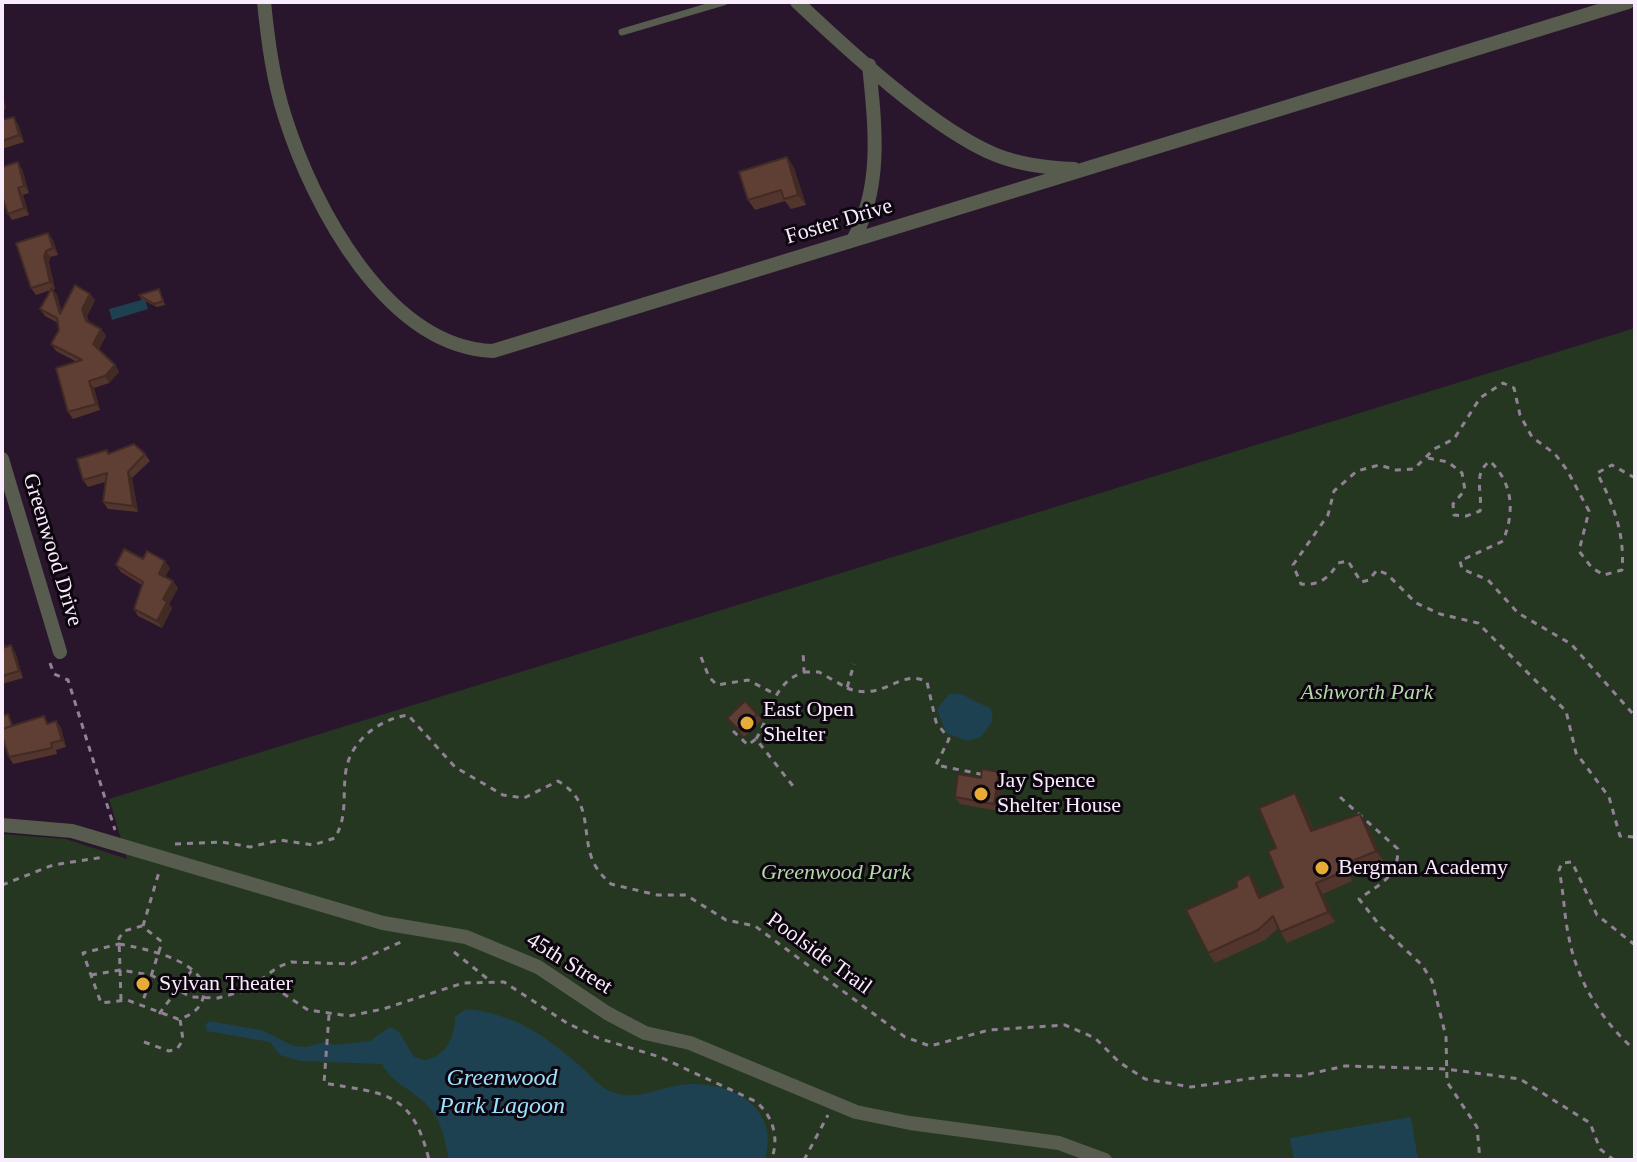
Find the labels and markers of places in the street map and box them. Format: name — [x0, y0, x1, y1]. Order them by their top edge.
place label: East Open Shelter — [763, 697, 854, 748]
marker: East Open Shelter — [738, 714, 756, 732]
place label: Jay Spence Shelter House — [997, 768, 1121, 820]
marker: Jay Spence Shelter House — [972, 785, 990, 803]
place label: Bergman Academy — [1338, 855, 1508, 881]
marker: Bergman Academy — [1313, 859, 1331, 877]
place label: Sylvan Theater — [159, 971, 293, 997]
marker: Sylvan Theater — [134, 975, 152, 993]

